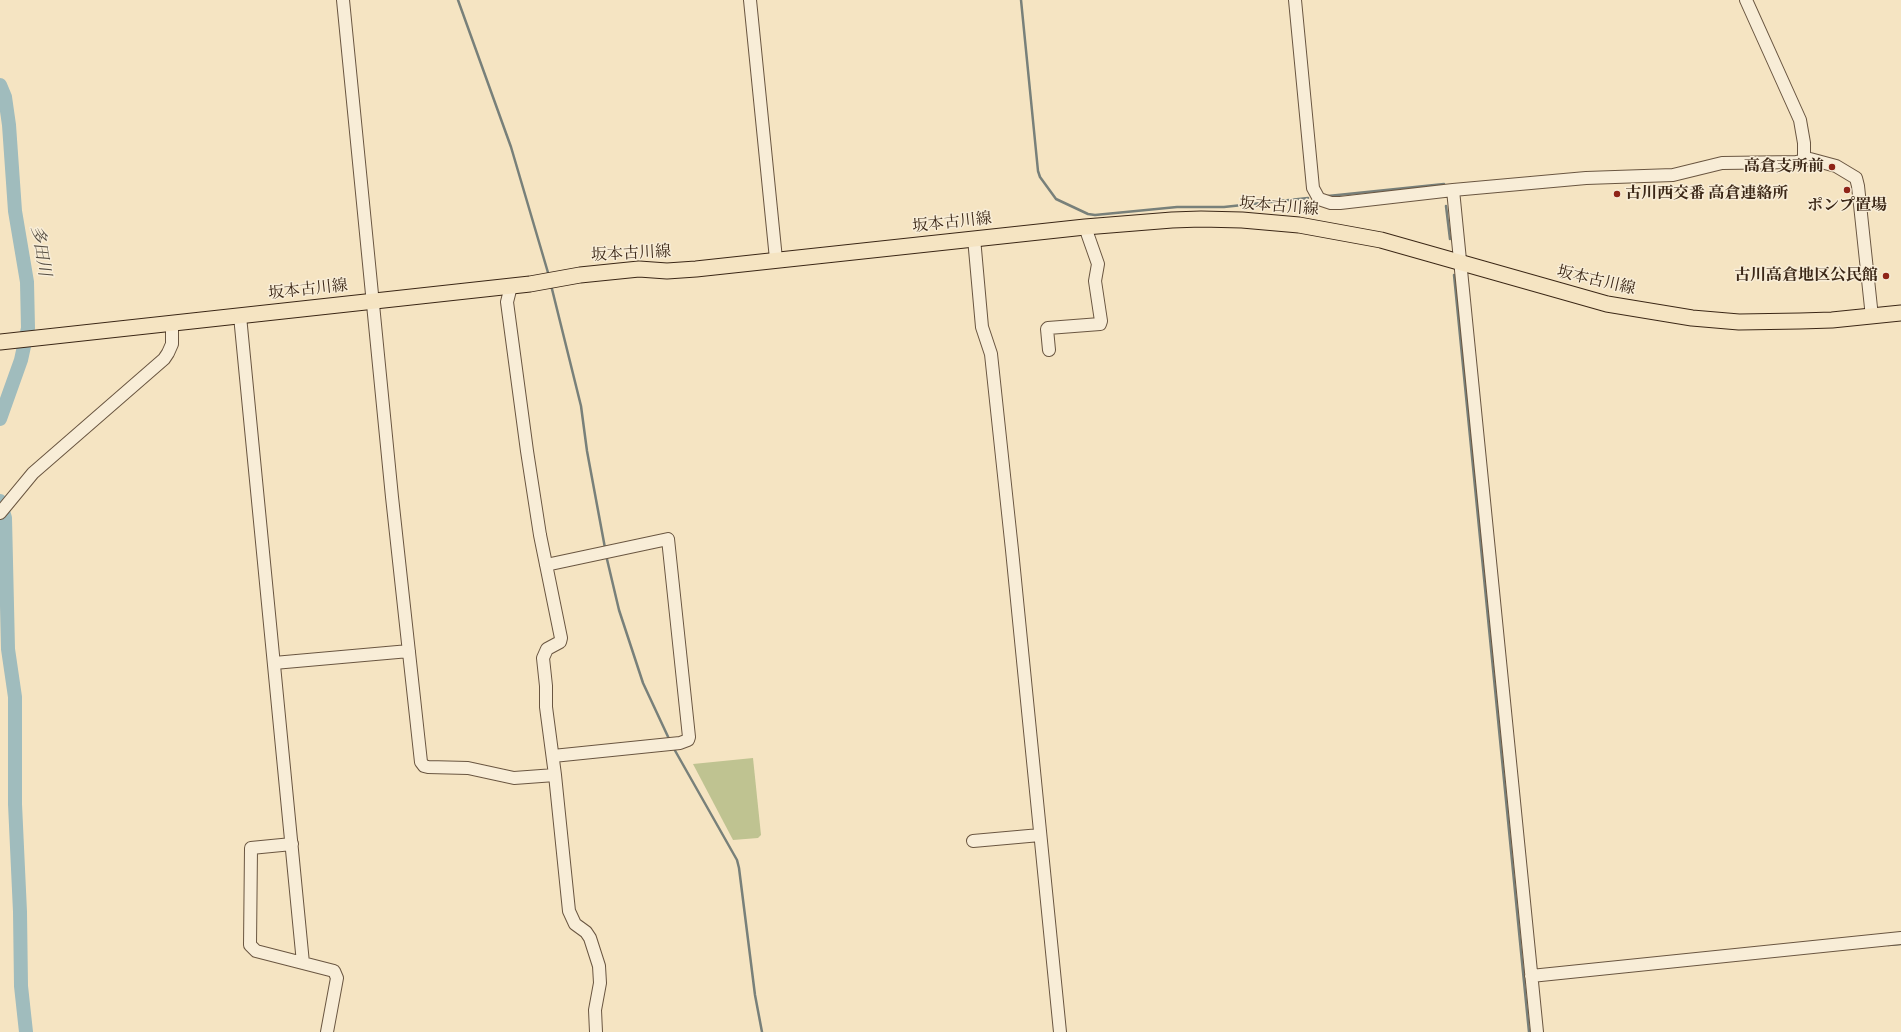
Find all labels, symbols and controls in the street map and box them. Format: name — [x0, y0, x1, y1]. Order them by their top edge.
place label: 高倉支所前 — [1744, 157, 1824, 177]
marker: 高倉支所前 — [1827, 162, 1837, 172]
place label: 古川西交番 高倉連絡所 — [1625, 184, 1788, 204]
marker: ポンプ置場 — [1842, 185, 1852, 195]
marker: 古川西交番 高倉連絡所 — [1612, 189, 1622, 199]
street label: 坂本古川線 — [1238, 194, 1320, 220]
place label: ポンプ置場 — [1807, 196, 1887, 216]
street label: 坂本古川線 — [911, 209, 993, 237]
water label: 多田川 — [26, 224, 54, 278]
street label: 坂本古川線 — [591, 242, 671, 266]
street label: 坂本古川線 — [1555, 263, 1637, 299]
place label: 古川高倉地区公民館 — [1734, 266, 1878, 286]
marker: 古川高倉地区公民館 — [1881, 271, 1891, 281]
street label: 坂本古川線 — [267, 276, 349, 304]

